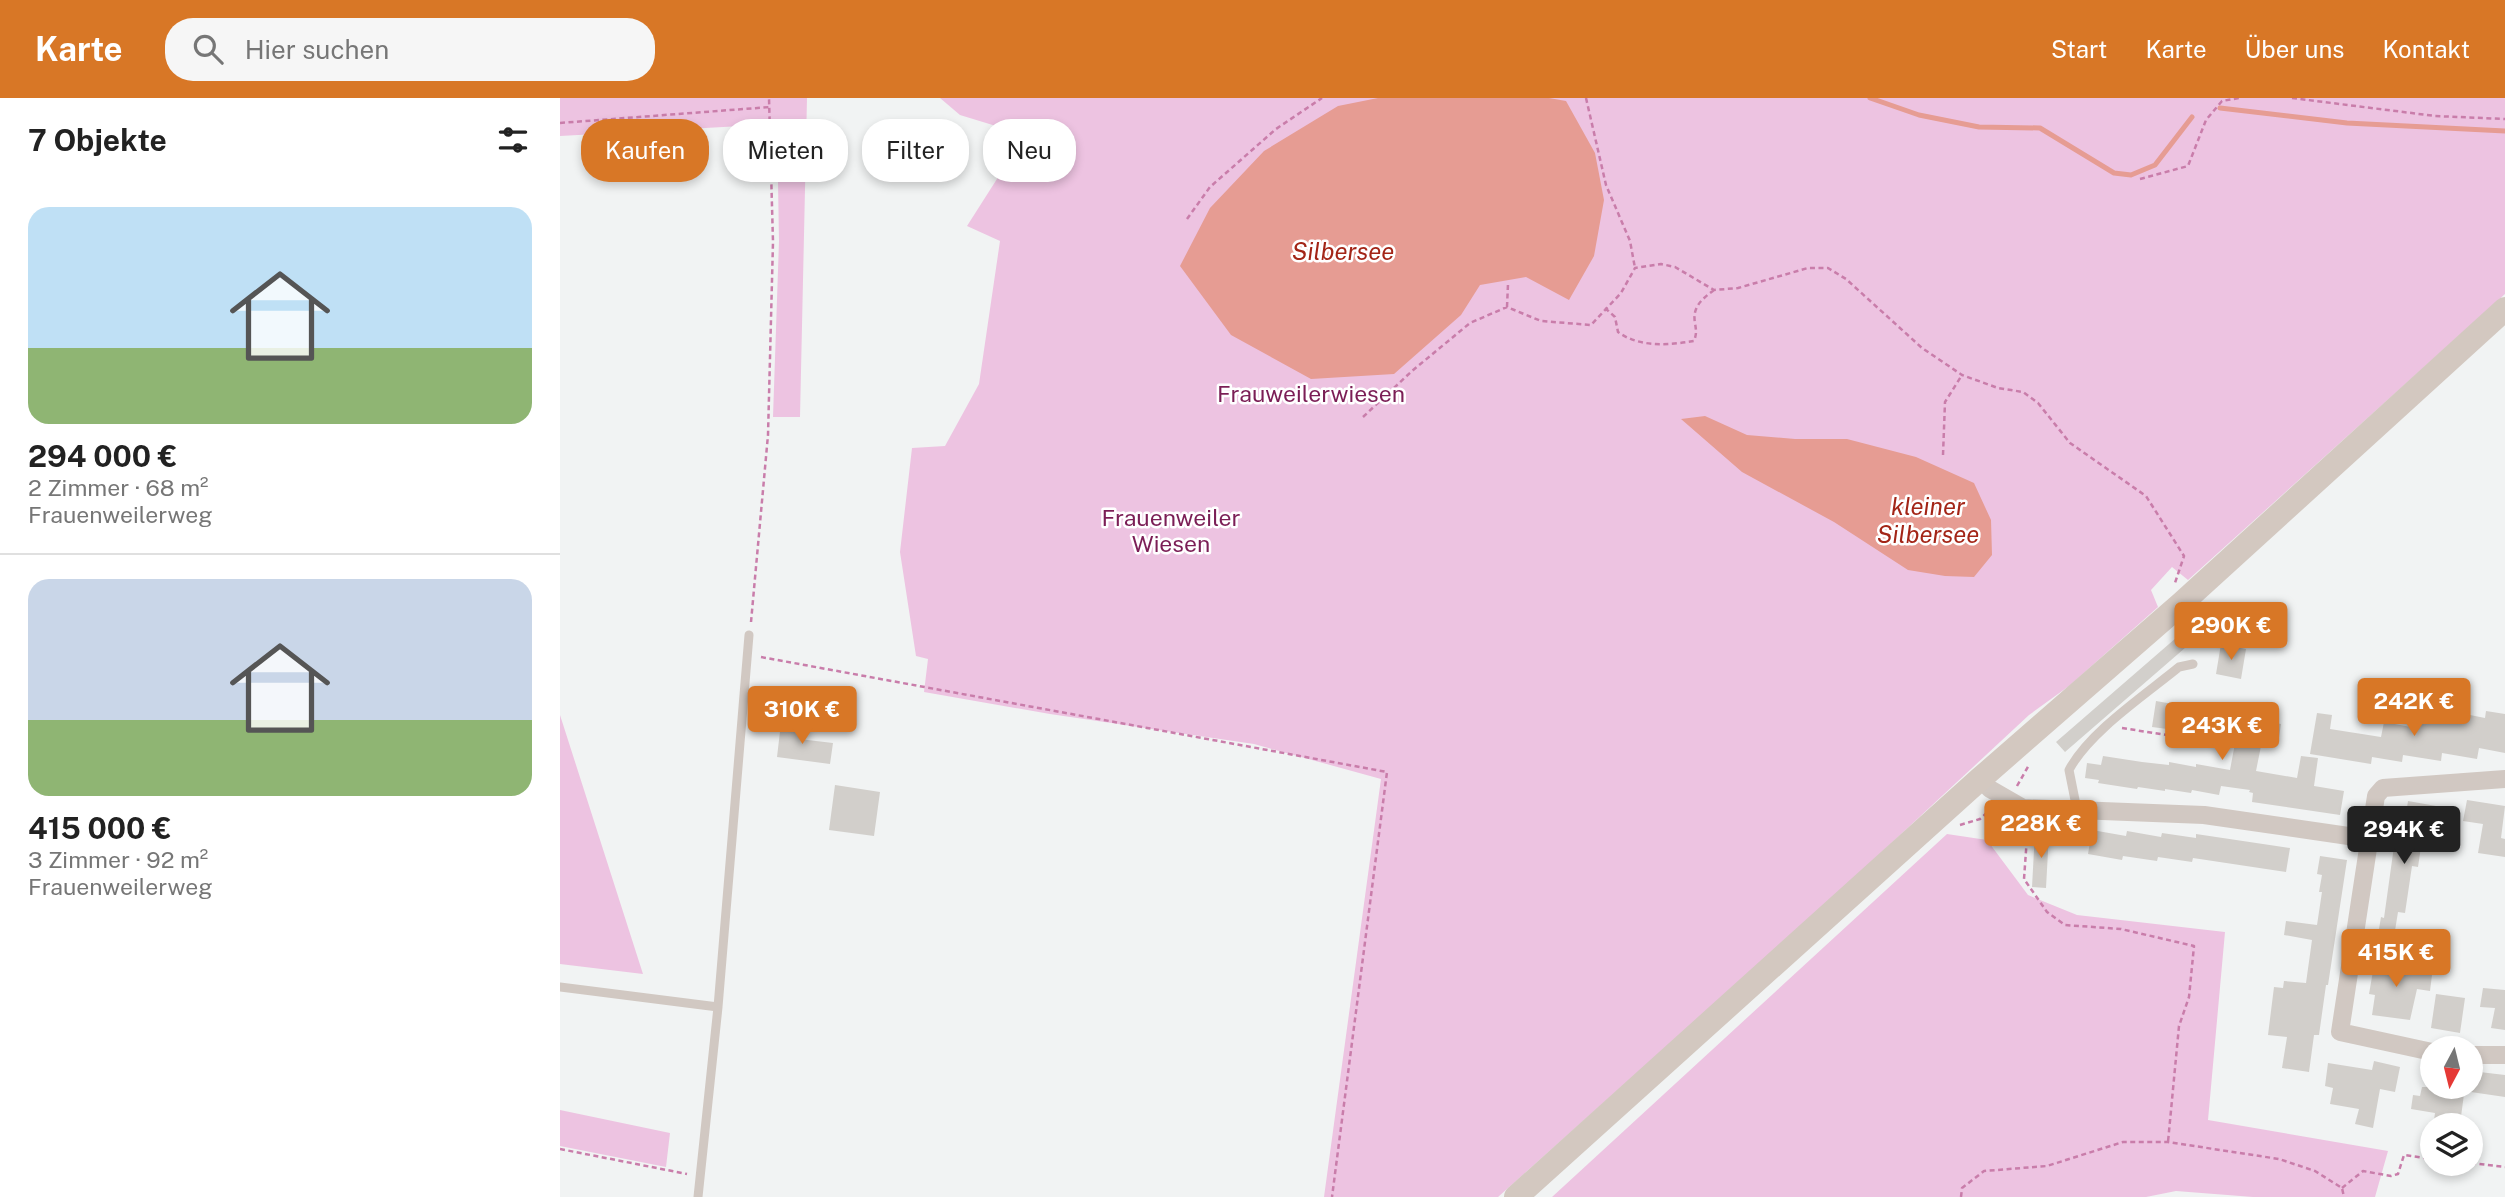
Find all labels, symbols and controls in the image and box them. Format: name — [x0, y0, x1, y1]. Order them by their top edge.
search box — [165, 18, 655, 81]
text: Karte — [35, 30, 123, 68]
icon: search — [189, 30, 227, 68]
text: Hier suchen — [245, 34, 389, 65]
text: Start — [2051, 35, 2107, 63]
text: Karte — [2145, 35, 2207, 63]
text: Über uns — [2245, 35, 2344, 63]
text: Kontakt — [2382, 35, 2470, 63]
chip: Kaufen — [581, 119, 709, 182]
chip: Mieten — [723, 119, 848, 182]
chip: Filter — [862, 119, 969, 182]
chip: Neu — [983, 119, 1076, 182]
icon: filters — [494, 121, 532, 159]
text: 7 Objekte — [28, 122, 167, 158]
water label: Silbersee — [1292, 237, 1394, 265]
icon: home — [217, 253, 343, 379]
park label: Frauweilerwiesen — [1217, 380, 1405, 407]
text: 294 000 € — [28, 438, 177, 474]
text: 2 Zimmer · 68 m² — [28, 474, 209, 501]
water label: kleiner Silbersee — [1877, 492, 1979, 548]
text: Frauenweilerweg — [28, 501, 213, 528]
park label: Frauenweiler Wiesen — [1101, 504, 1241, 557]
pin: 290K € — [2174, 602, 2288, 662]
text: 290K € — [2190, 611, 2272, 638]
icon: home — [217, 625, 343, 751]
pin: 242K € — [2357, 678, 2471, 738]
pin: 310K € — [745, 686, 859, 746]
text: 242K € — [2374, 687, 2454, 714]
text: 310K € — [764, 695, 840, 722]
pin: 243K € — [2165, 702, 2279, 762]
text: 243K € — [2181, 711, 2263, 738]
pin: 228K € — [1984, 800, 2098, 860]
pin: 294K € — [2347, 806, 2461, 866]
text: 228K € — [2000, 809, 2082, 836]
text: 415 000 € — [28, 810, 172, 846]
text: 294K € — [2363, 815, 2445, 842]
text: 3 Zimmer · 92 m² — [28, 846, 208, 873]
text: Frauenweilerweg — [28, 873, 213, 900]
pin: 415K € — [2339, 930, 2453, 989]
text: 415K € — [2357, 938, 2435, 965]
north arrow — [2420, 1036, 2483, 1099]
map controls — [2420, 1036, 2483, 1176]
button: layers — [2420, 1113, 2483, 1176]

